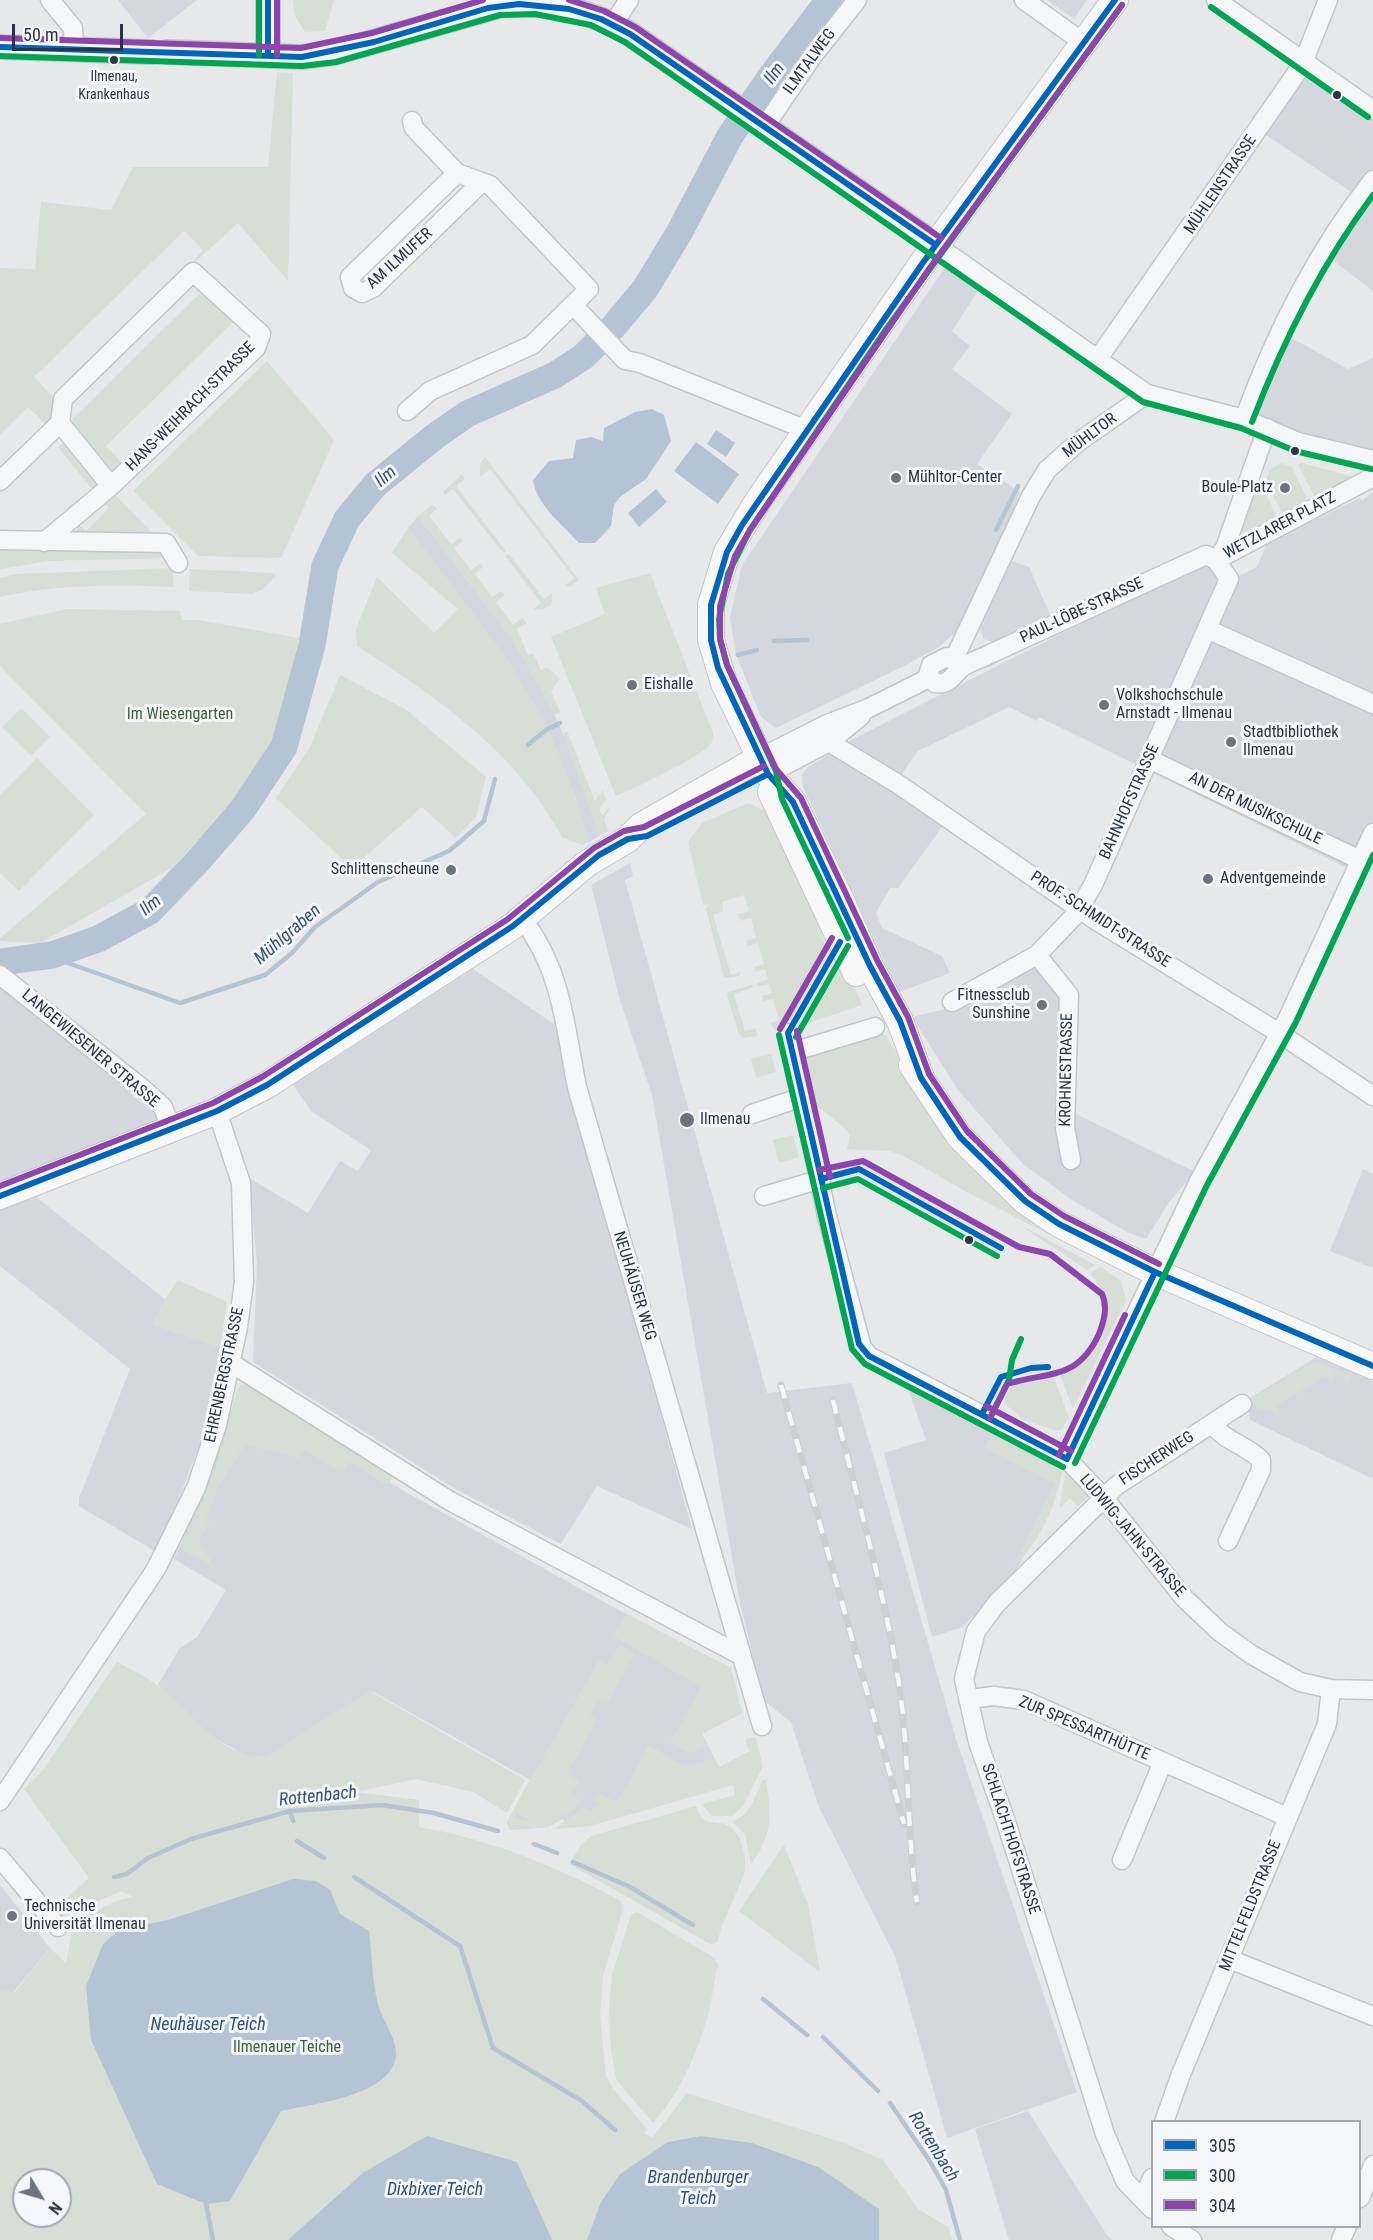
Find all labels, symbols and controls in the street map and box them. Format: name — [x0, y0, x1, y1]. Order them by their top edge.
scale bar — [15, 12, 126, 50]
text: 50 m — [23, 24, 58, 45]
street label: ILMTALWEG — [780, 25, 840, 99]
marker: Ilmenau, Krankenhaus — [108, 54, 120, 66]
water label: Ilm — [760, 59, 790, 89]
place label: Ilmenau, Krankenhaus — [78, 69, 150, 102]
unlabelled marker — [1331, 89, 1343, 101]
street label: MÜHLENSTRASSE — [1181, 132, 1261, 238]
street label: AM ILMUFER — [363, 224, 437, 294]
street label: HANS-WEIHRACH-STRASSE — [122, 338, 260, 476]
street label: MÜHLTOR — [1059, 409, 1121, 463]
unlabelled marker — [1289, 445, 1301, 457]
water label: Ilm — [371, 462, 401, 492]
place label: Mühltor-Center — [908, 468, 1002, 488]
marker: Mühltor-Center — [889, 471, 903, 485]
place label: Boule-Platz — [1201, 478, 1273, 498]
marker: Boule-Platz — [1278, 481, 1292, 495]
street label: WETZLARER PLATZ — [1221, 488, 1339, 564]
street label: PAUL-LÖBE-STRASSE — [1017, 574, 1147, 648]
place label: Eishalle — [644, 675, 693, 695]
marker: Eishalle — [625, 678, 639, 692]
place label: Volkshochschule Arnstadt - Ilmenau — [1116, 686, 1232, 724]
marker: Volkshochschule Arnstadt - Ilmenau — [1097, 698, 1111, 712]
park label: Im Wiesengarten — [127, 705, 233, 725]
place label: Stadtbibliothek Ilmenau — [1243, 723, 1338, 761]
marker: Stadtbibliothek Ilmenau — [1224, 735, 1238, 749]
street label: BAHNHOFSTRASSE — [1096, 741, 1164, 863]
street label: AN DER MUSIKSCHULE — [1185, 768, 1325, 850]
place label: Schlittenscheune — [331, 860, 439, 880]
marker: Schlittenscheune — [444, 863, 458, 877]
street label: PROF.-SCHMIDT-STRASSE — [1027, 868, 1173, 972]
place label: Adventgemeinde — [1220, 869, 1326, 889]
marker: Adventgemeinde — [1201, 872, 1215, 886]
water label: Ilm — [136, 891, 166, 921]
water label: Mühlgraben — [250, 900, 326, 970]
street label: LANGEWIESENER STRASSE — [17, 986, 163, 1112]
place label: Fitnessclub Sunshine — [957, 986, 1030, 1024]
marker: Fitnessclub Sunshine — [1035, 998, 1049, 1012]
street label: KROHNESTRASSE — [1056, 1013, 1078, 1127]
place label: Ilmenau — [700, 1110, 750, 1130]
marker: Ilmenau — [678, 1111, 696, 1129]
street label: NEUHÄUSER WEG — [608, 1229, 660, 1343]
unlabelled marker — [963, 1234, 975, 1246]
street label: EHRENBERGSTRASSE — [201, 1306, 249, 1444]
street label: FISCHERWEG — [1116, 1428, 1198, 1490]
street label: LUDWIG-JAHN-STRASSE — [1075, 1471, 1189, 1601]
street label: ZUR SPESSARTHÜTTE — [1016, 1693, 1152, 1765]
street label: SCHLACHTHOFSTRASSE — [977, 1761, 1043, 1917]
water label: Rottenbach — [278, 1782, 358, 1812]
street label: MITTELFELDSTRASSE — [1216, 1838, 1286, 1974]
place label: Technische Universität Ilmenau — [24, 1897, 146, 1935]
marker: Technische Universität Ilmenau — [5, 1909, 19, 1923]
water label: Neuhäuser Teich — [150, 2014, 266, 2036]
park label: Ilmenauer Teiche — [233, 2038, 341, 2058]
water label: Rottenbach — [903, 2108, 963, 2186]
legend — [1151, 2120, 1361, 2228]
text: 305 — [1209, 2135, 1236, 2156]
text: 300 — [1209, 2165, 1236, 2186]
water label: Brandenburger Teich — [648, 2167, 748, 2210]
north arrow — [12, 2168, 72, 2228]
water label: Dixbixer Teich — [387, 2179, 483, 2201]
text: 304 — [1209, 2195, 1236, 2216]
text: N — [45, 2198, 66, 2218]

